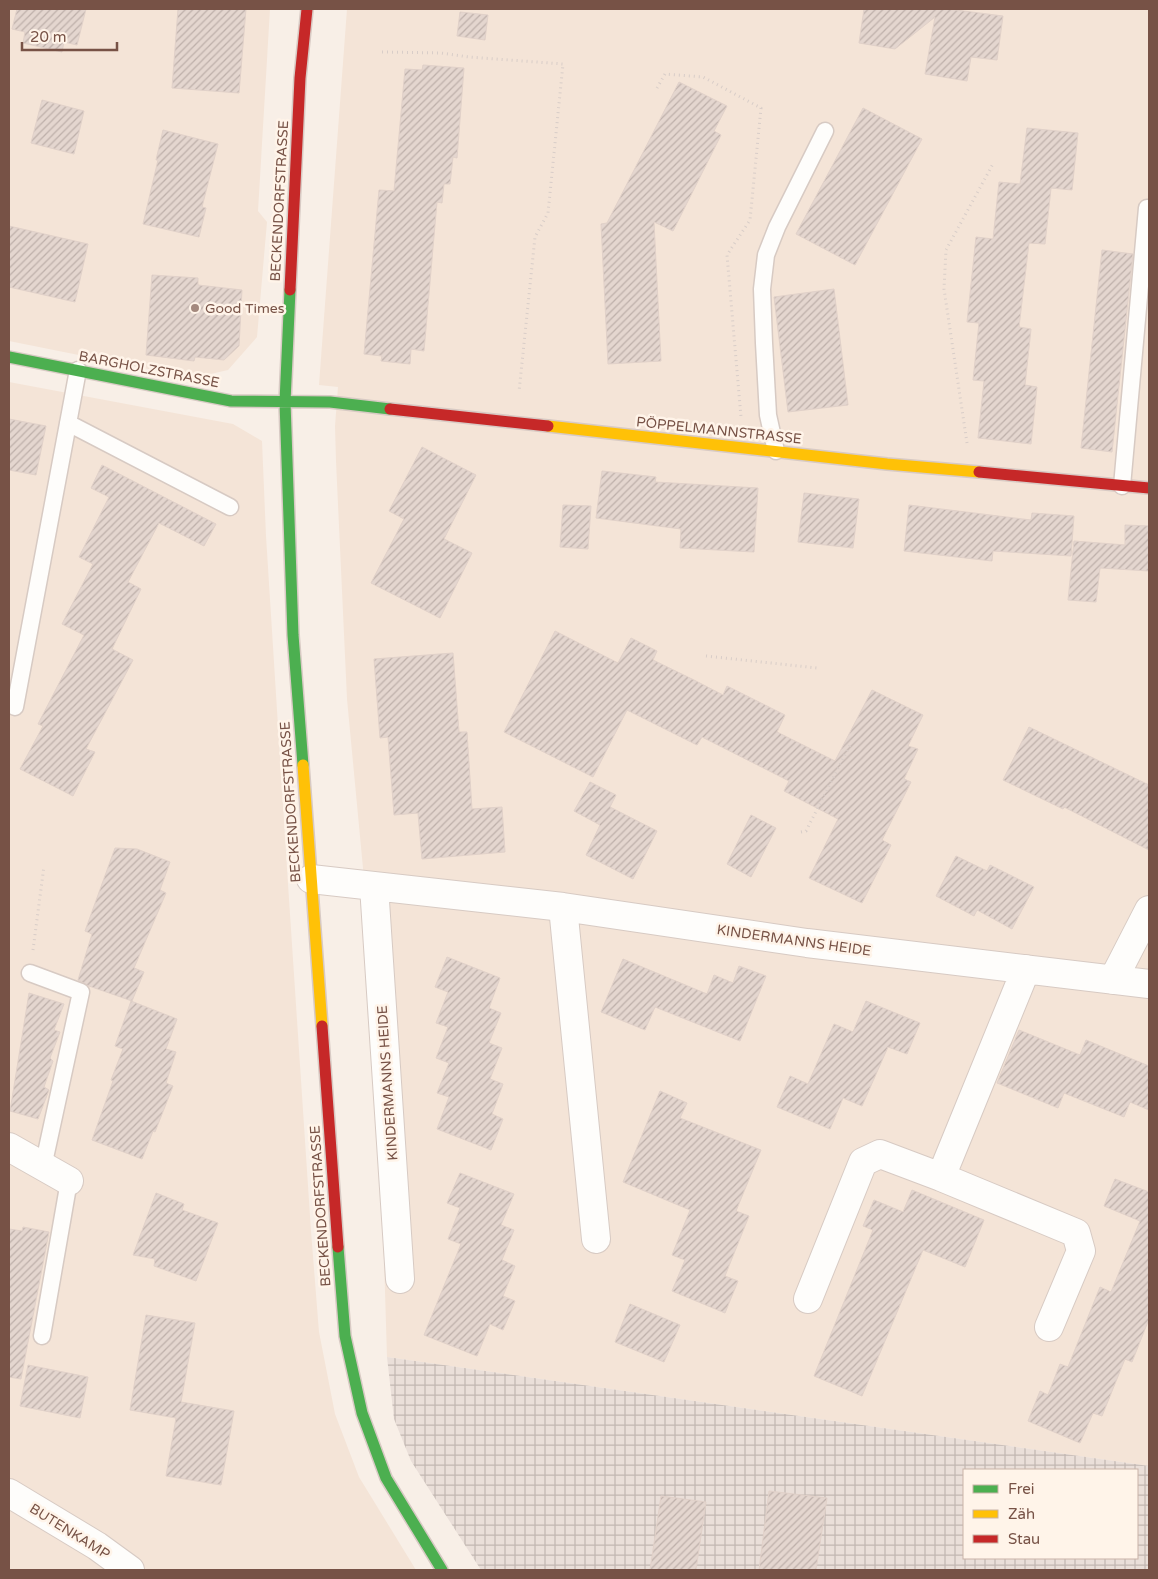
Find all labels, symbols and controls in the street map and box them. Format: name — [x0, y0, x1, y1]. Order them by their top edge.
scale bar — [22, 20, 118, 52]
text: 20 m — [30, 28, 67, 46]
street label: BECKENDORFSTRASSE — [267, 120, 292, 282]
place label: Good Times — [205, 300, 285, 317]
marker: Good Times — [189, 302, 201, 314]
street label: BARGHOLZSTRASSE — [77, 348, 221, 391]
street label: PÖPPELMANNSTRASSE — [635, 413, 803, 448]
street label: BECKENDORFSTRASSE — [276, 721, 305, 883]
street label: KINDERMANNS HEIDE — [716, 921, 872, 960]
street label: KINDERMANNS HEIDE — [374, 1005, 401, 1161]
street label: BECKENDORFSTRASSE — [306, 1125, 335, 1287]
legend — [963, 1469, 1138, 1559]
text: Frei — [1008, 1480, 1034, 1498]
street label: BUTENKAMP — [26, 1500, 113, 1563]
text: Zäh — [1008, 1505, 1035, 1523]
text: Stau — [1008, 1530, 1040, 1548]

